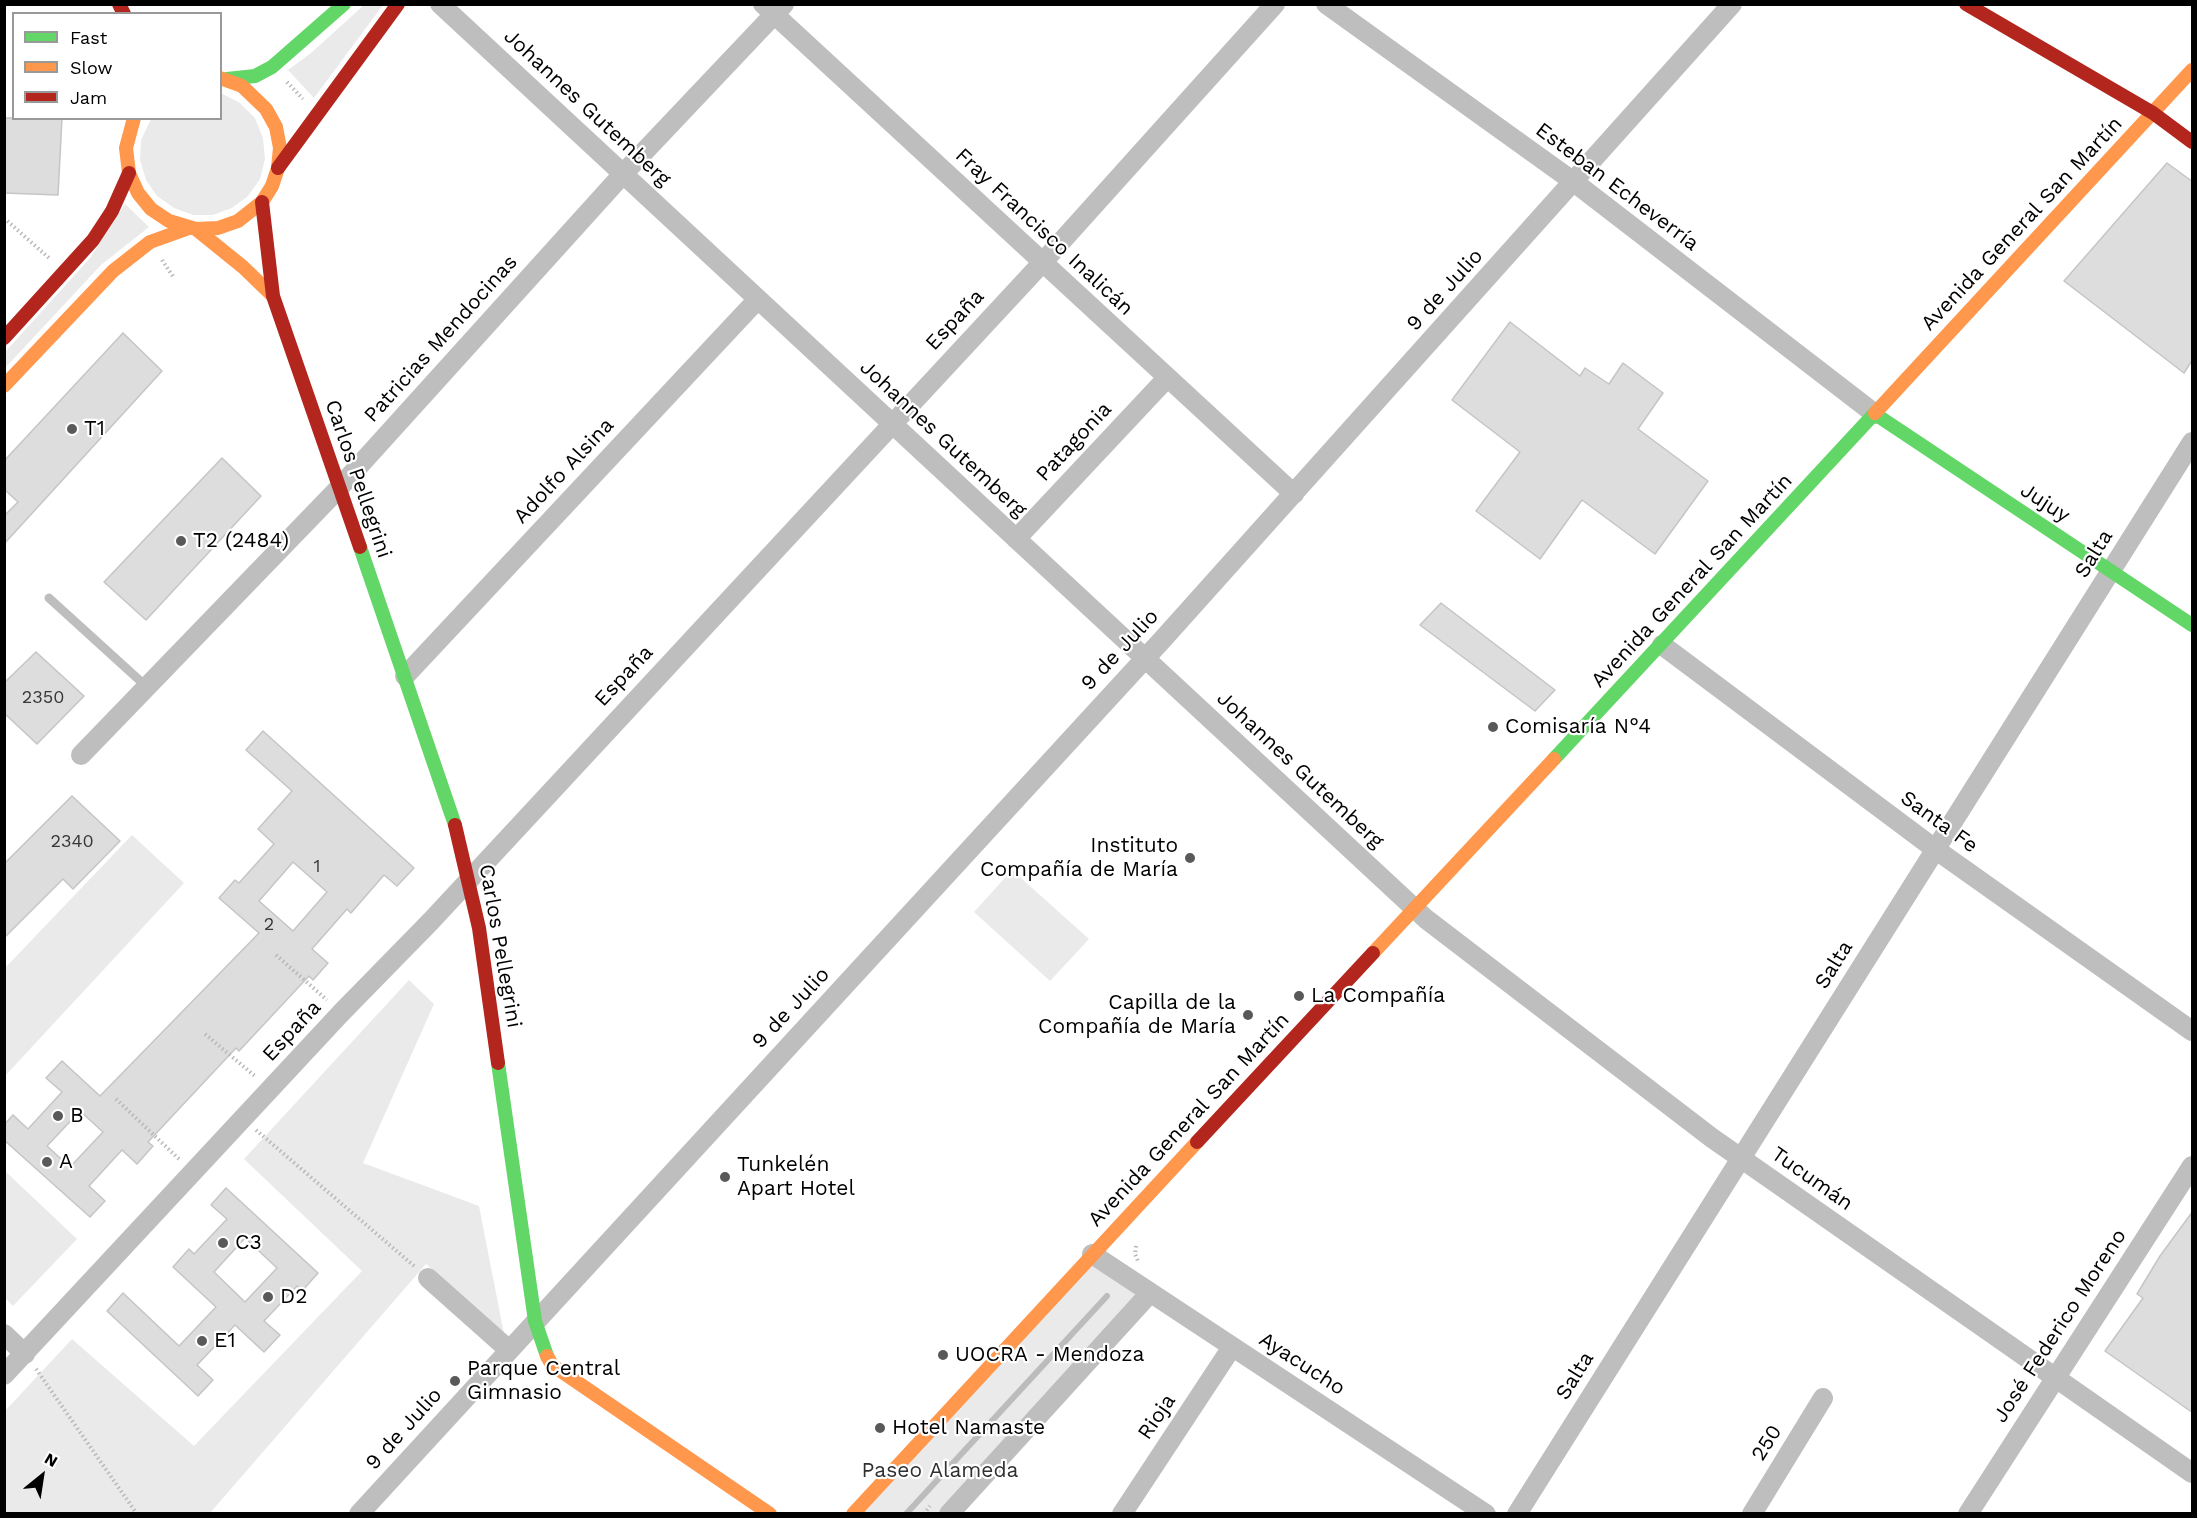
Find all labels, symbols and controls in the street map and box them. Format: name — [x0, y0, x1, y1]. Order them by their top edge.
legend — [12, 12, 222, 120]
street label: Johannes Gutemberg — [498, 24, 676, 192]
text: Fast — [70, 27, 107, 48]
text: Slow — [70, 57, 113, 78]
text: Jam — [70, 87, 107, 108]
street label: Avenida General San Martín — [1916, 112, 2128, 336]
street label: Esteban Echeverría — [1530, 117, 1704, 257]
street label: Fray Francisco Inalicán — [950, 143, 1138, 321]
street label: 9 de Julio — [1402, 244, 1488, 336]
street label: Patricias Mendocinas — [359, 250, 523, 428]
street label: España — [920, 284, 990, 356]
street label: Johannes Gutemberg — [854, 355, 1032, 523]
street label: Carlos Pellegrini — [319, 397, 397, 561]
street label: Patagonia — [1031, 397, 1117, 487]
street label: Adolfo Alsina — [509, 413, 619, 529]
place label: T1 — [84, 416, 105, 442]
marker: T1 — [65, 422, 79, 436]
street label: Avenida General San Martín — [1586, 469, 1798, 693]
street label: Jujuy — [2015, 478, 2075, 528]
street label: Salta — [2070, 525, 2118, 583]
place label: T2 (2484) — [193, 528, 289, 554]
marker: T2 (2484) — [174, 534, 188, 548]
street label: 9 de Julio — [1076, 604, 1164, 696]
street label: España — [589, 640, 659, 712]
street label: Johannes Gutemberg — [1211, 686, 1389, 854]
house number: 2350 — [22, 687, 64, 709]
place label: Comisaría N°4 — [1505, 714, 1651, 740]
marker: Comisaría N°4 — [1486, 720, 1500, 734]
street label: Santa Fe — [1895, 785, 1983, 859]
house number: 2340 — [50, 831, 94, 853]
place label: Instituto Compañía de María — [980, 833, 1178, 883]
marker: Instituto Compañía de María — [1183, 851, 1197, 865]
house number: 1 — [313, 856, 321, 878]
street label: Carlos Pellegrini — [473, 862, 527, 1030]
house number: 2 — [264, 914, 274, 936]
street label: Salta — [1810, 936, 1858, 994]
street label: 9 de Julio — [747, 962, 835, 1054]
place label: La Compañía — [1311, 983, 1445, 1009]
marker: La Compañía — [1292, 989, 1306, 1003]
place label: Capilla de la Compañía de María — [1038, 990, 1236, 1040]
street label: España — [257, 995, 327, 1067]
street label: Avenida General San Martín — [1083, 1008, 1295, 1232]
marker: Capilla de la Compañía de María — [1241, 1008, 1255, 1022]
place label: B — [70, 1103, 84, 1129]
marker: B — [51, 1109, 65, 1123]
street label: Tucumán — [1766, 1142, 1858, 1216]
place label: A — [59, 1149, 73, 1175]
place label: Tunkelén Apart Hotel — [737, 1152, 855, 1202]
marker: A — [40, 1155, 54, 1169]
marker: Tunkelén Apart Hotel — [718, 1170, 732, 1184]
street label: José Federico Moreno — [1988, 1224, 2132, 1428]
place label: C3 — [235, 1230, 262, 1256]
marker: C3 — [216, 1236, 230, 1250]
place label: D2 — [280, 1284, 307, 1310]
marker: D2 — [261, 1290, 275, 1304]
street label: Ayacucho — [1254, 1327, 1350, 1401]
place label: E1 — [214, 1328, 236, 1354]
marker: E1 — [195, 1334, 209, 1348]
place label: UOCRA - Mendoza — [955, 1342, 1144, 1368]
street label: Salta — [1551, 1347, 1599, 1405]
marker: UOCRA - Mendoza — [936, 1348, 950, 1362]
place label: Parque Central Gimnasio — [467, 1356, 620, 1406]
marker: Parque Central Gimnasio — [448, 1374, 462, 1388]
street label: 9 de Julio — [361, 1383, 447, 1475]
street label: Rioja — [1133, 1389, 1181, 1445]
place label: Hotel Namaste — [892, 1415, 1045, 1441]
street label: 250 — [1746, 1420, 1788, 1466]
marker: Hotel Namaste — [873, 1421, 887, 1435]
north arrow — [12, 1446, 72, 1506]
text: N — [41, 1449, 61, 1471]
park label: Paseo Alameda — [862, 1458, 1018, 1484]

